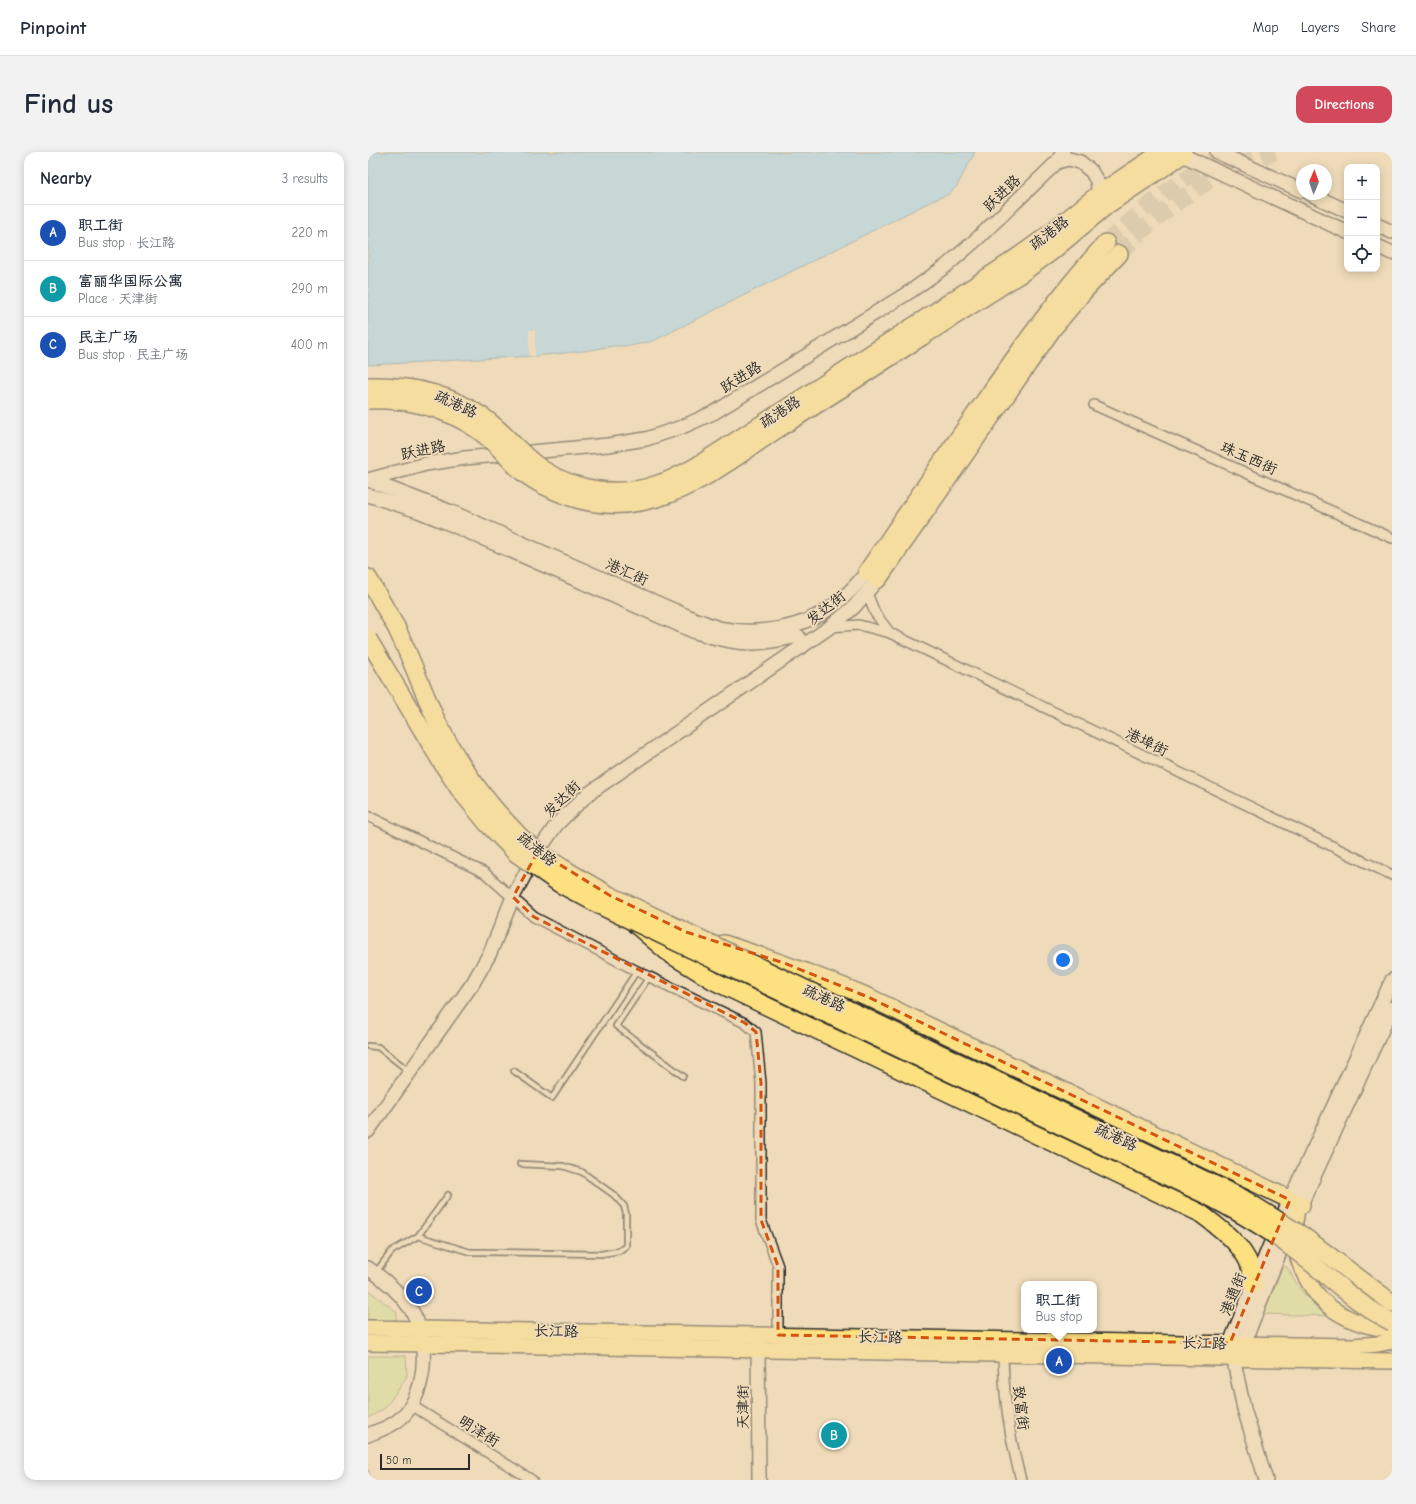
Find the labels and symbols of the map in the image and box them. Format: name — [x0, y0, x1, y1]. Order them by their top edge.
north arrow — [1296, 164, 1332, 200]
street label: 跃进路 — [980, 171, 1024, 215]
street label: 疏港路 — [1026, 212, 1072, 254]
street label: 跃进路 — [717, 357, 765, 397]
street label: 疏港路 — [432, 386, 480, 422]
street label: 疏港路 — [756, 392, 804, 432]
street label: 跃进路 — [399, 437, 447, 463]
street label: 珠玉西街 — [1218, 438, 1280, 478]
street label: 港汇街 — [603, 555, 651, 589]
street label: 发达街 — [803, 587, 849, 629]
street label: 港埠街 — [1123, 724, 1171, 760]
street label: 发达街 — [540, 777, 584, 821]
street label: 疏港路 — [514, 828, 560, 870]
your location — [1053, 950, 1073, 970]
street label: 疏港路 — [800, 980, 848, 1016]
street label: 疏港路 — [1092, 1119, 1140, 1155]
street label: 港通街 — [1216, 1270, 1250, 1318]
pin: C — [406, 1276, 432, 1306]
street label: 长江路 — [533, 1322, 579, 1340]
street label: 长江路 — [857, 1328, 903, 1346]
street label: 长江路 — [1181, 1334, 1227, 1352]
pin: A — [1046, 1346, 1072, 1376]
street label: 天津街 — [734, 1384, 752, 1430]
street label: 致富街 — [1009, 1385, 1033, 1431]
street label: 明泽街 — [455, 1411, 503, 1451]
pin: B — [821, 1420, 847, 1450]
scale bar — [380, 1452, 470, 1471]

